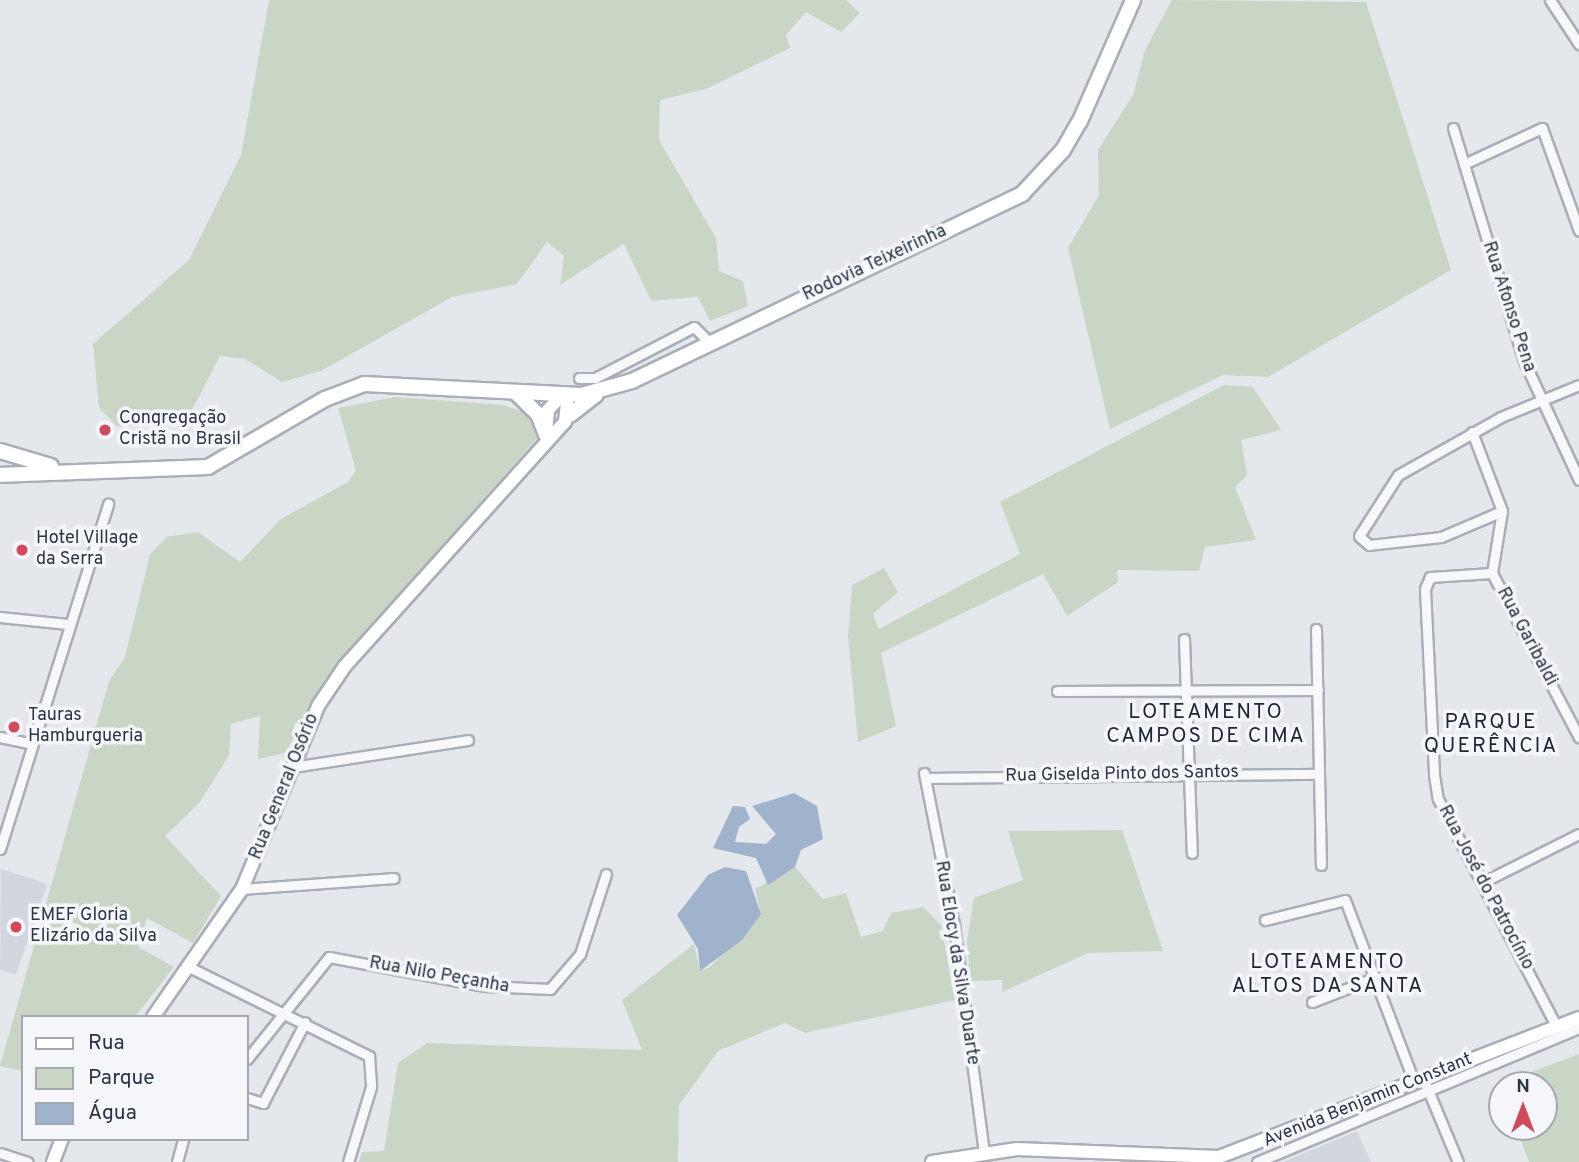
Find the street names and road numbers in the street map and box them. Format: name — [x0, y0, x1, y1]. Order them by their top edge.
street label: Rodovia Teixeirinha — [799, 221, 951, 307]
street label: Rua Afonso Pena — [1477, 239, 1539, 375]
street label: Rua Garibaldi — [1491, 584, 1561, 690]
street label: Rua General Osório — [246, 711, 324, 863]
street label: Rua Giselda Pinto dos Santos — [1005, 762, 1239, 788]
street label: Rua José do Patrocínio — [1432, 802, 1538, 974]
street label: Rua Elocy da Silva Duarte — [929, 859, 983, 1067]
street label: Rua Nilo Peçanha — [367, 953, 511, 999]
street label: Avenida Benjamin Constant — [1261, 1049, 1475, 1153]

